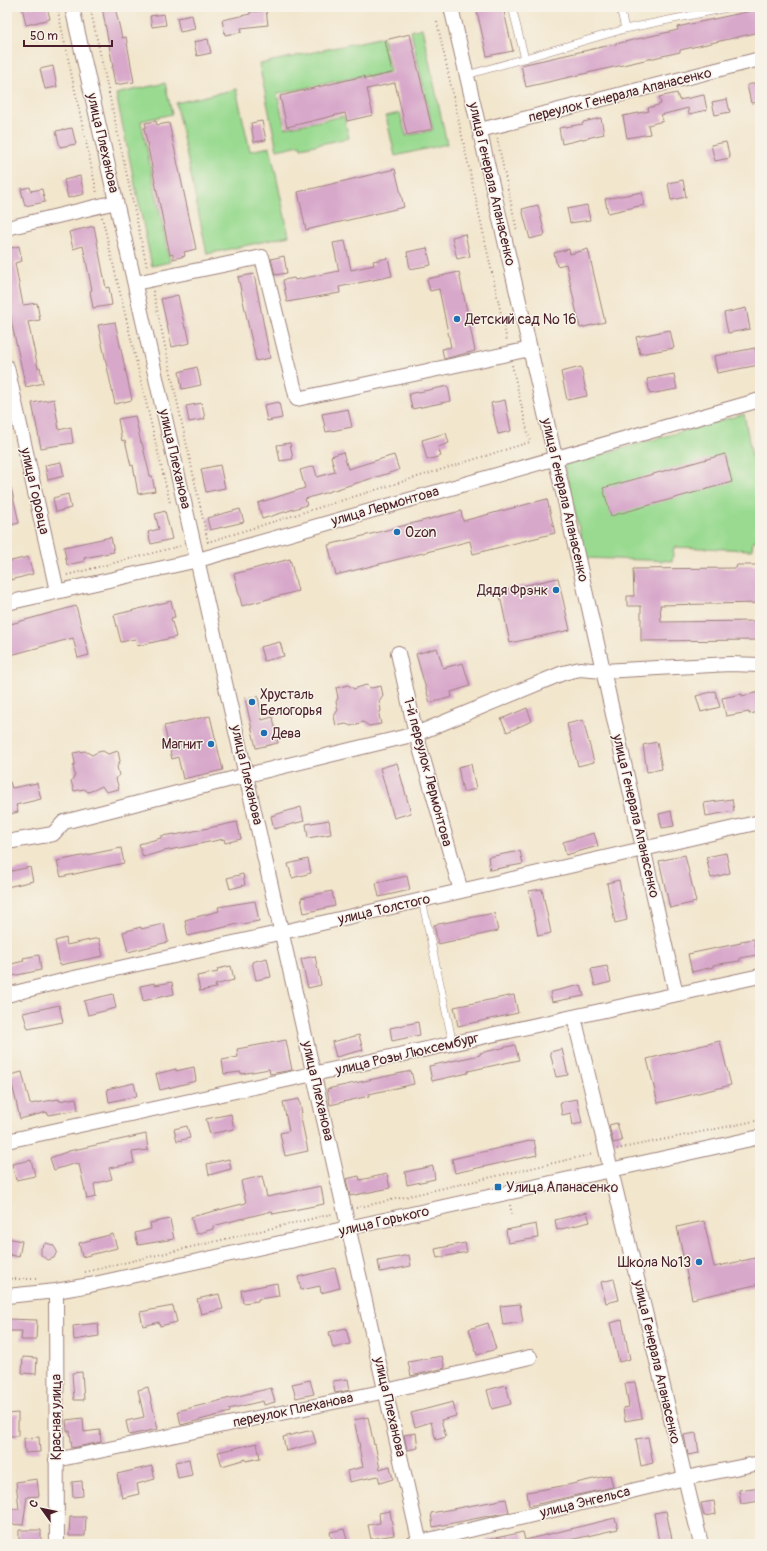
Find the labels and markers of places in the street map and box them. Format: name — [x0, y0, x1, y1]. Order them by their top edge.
place label: Детский сад № 16 — [464, 311, 576, 328]
marker: Детский сад № 16 — [452, 314, 462, 324]
place label: Ozon — [405, 524, 437, 541]
marker: Ozon — [392, 527, 402, 537]
place label: Дядя Фрэнк — [476, 582, 548, 599]
marker: Дядя Фрэнк — [551, 585, 561, 595]
place label: Хрусталь Белогорья — [260, 686, 322, 719]
marker: Хрусталь Белогорья — [247, 697, 257, 707]
place label: Дева — [271, 725, 301, 742]
marker: Дева — [259, 728, 269, 738]
place label: Магнит — [161, 736, 203, 753]
marker: Магнит — [206, 739, 216, 749]
place label: Улица Апанасенко — [506, 1179, 619, 1196]
marker: Улица Апанасенко — [493, 1182, 503, 1192]
place label: Школа №13 — [618, 1254, 691, 1271]
marker: Школа №13 — [694, 1257, 704, 1267]

